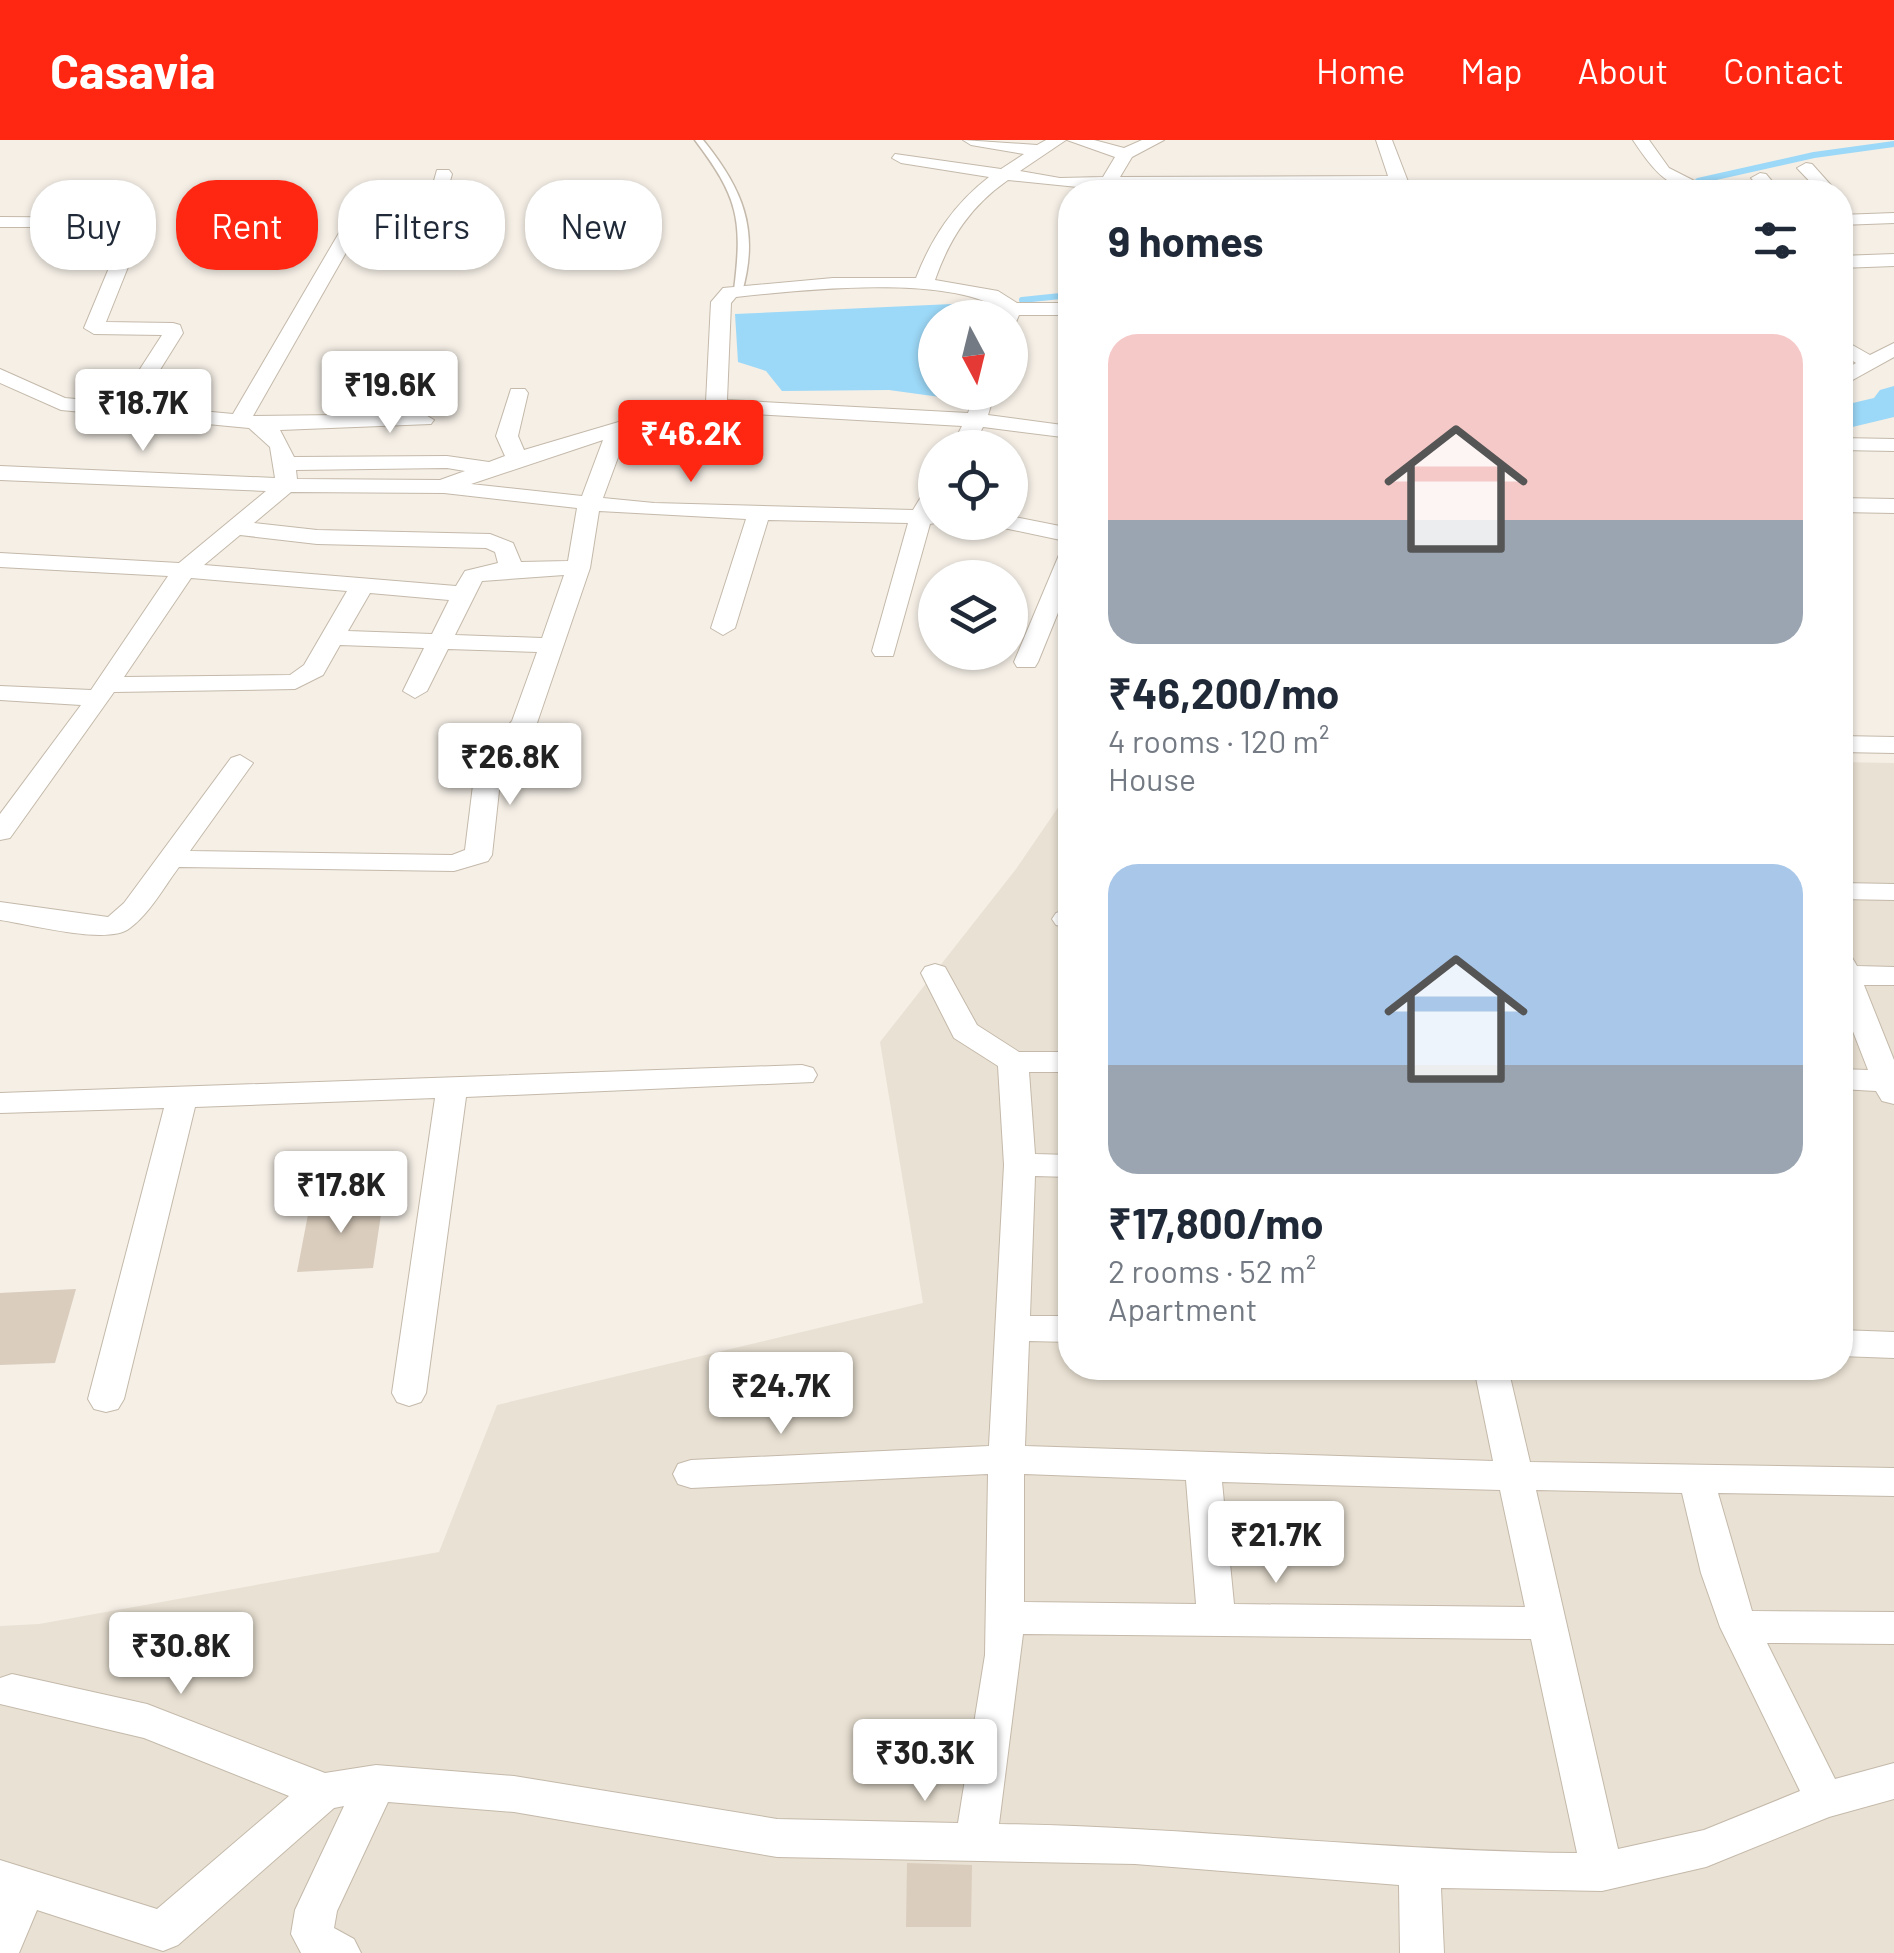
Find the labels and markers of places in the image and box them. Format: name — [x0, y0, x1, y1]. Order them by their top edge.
pin: ₹19.6K — [309, 351, 471, 436]
pin: ₹18.7K — [62, 369, 224, 454]
pin: ₹46.2K — [610, 400, 772, 485]
pin: ₹26.8K — [429, 723, 591, 808]
pin: ₹17.8K — [260, 1151, 422, 1236]
pin: ₹24.7K — [700, 1352, 862, 1437]
pin: ₹21.7K — [1195, 1501, 1357, 1586]
pin: ₹30.8K — [100, 1612, 262, 1697]
pin: ₹30.3K — [844, 1719, 1006, 1804]

